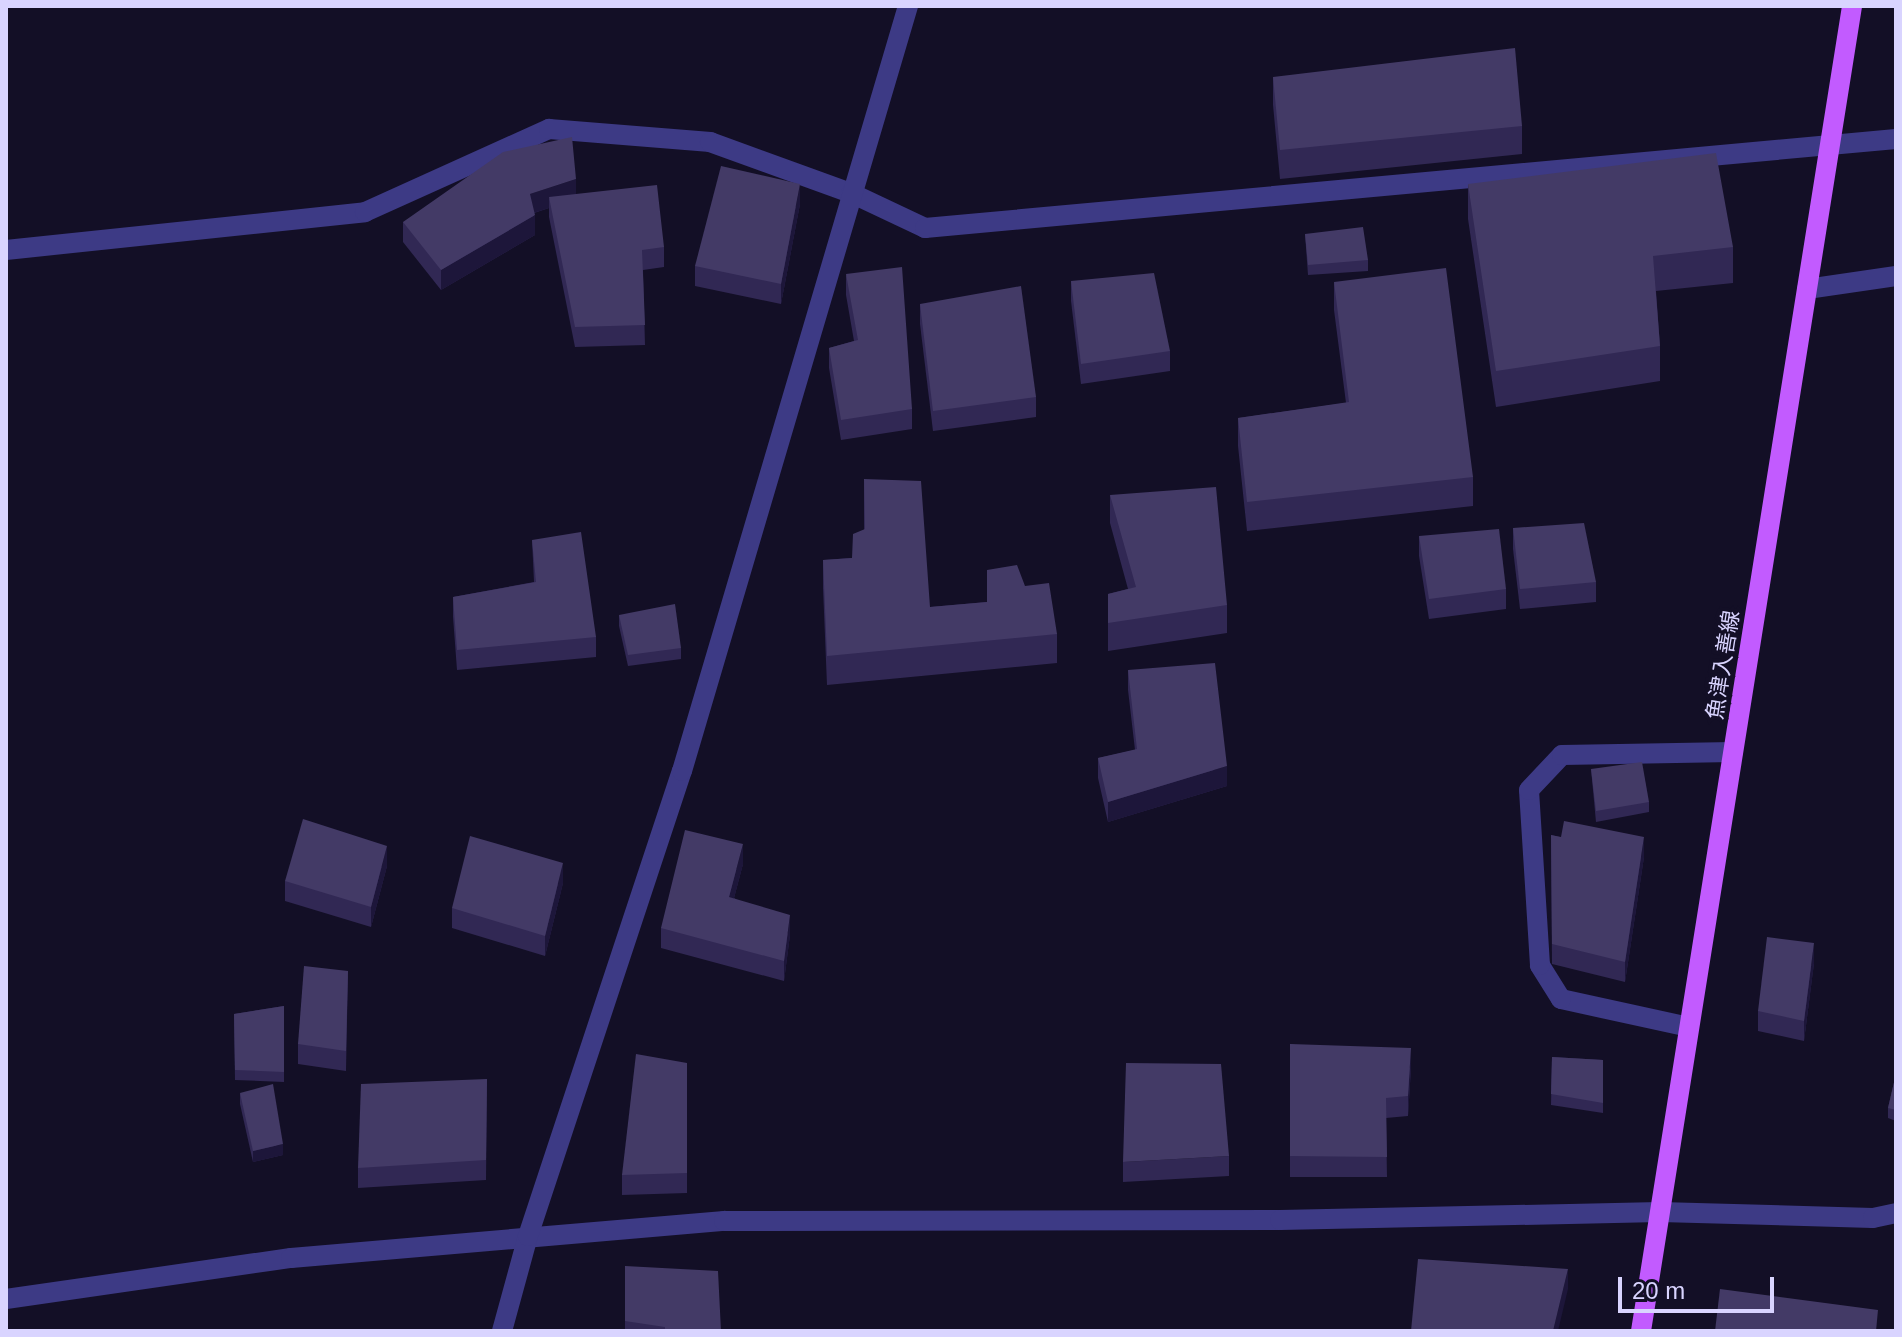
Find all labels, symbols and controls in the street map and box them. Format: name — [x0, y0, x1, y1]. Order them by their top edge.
street label: 魚津入善線 — [1701, 609, 1745, 721]
scale bar — [1622, 1261, 1778, 1311]
text: 20 m — [1632, 1277, 1685, 1304]

